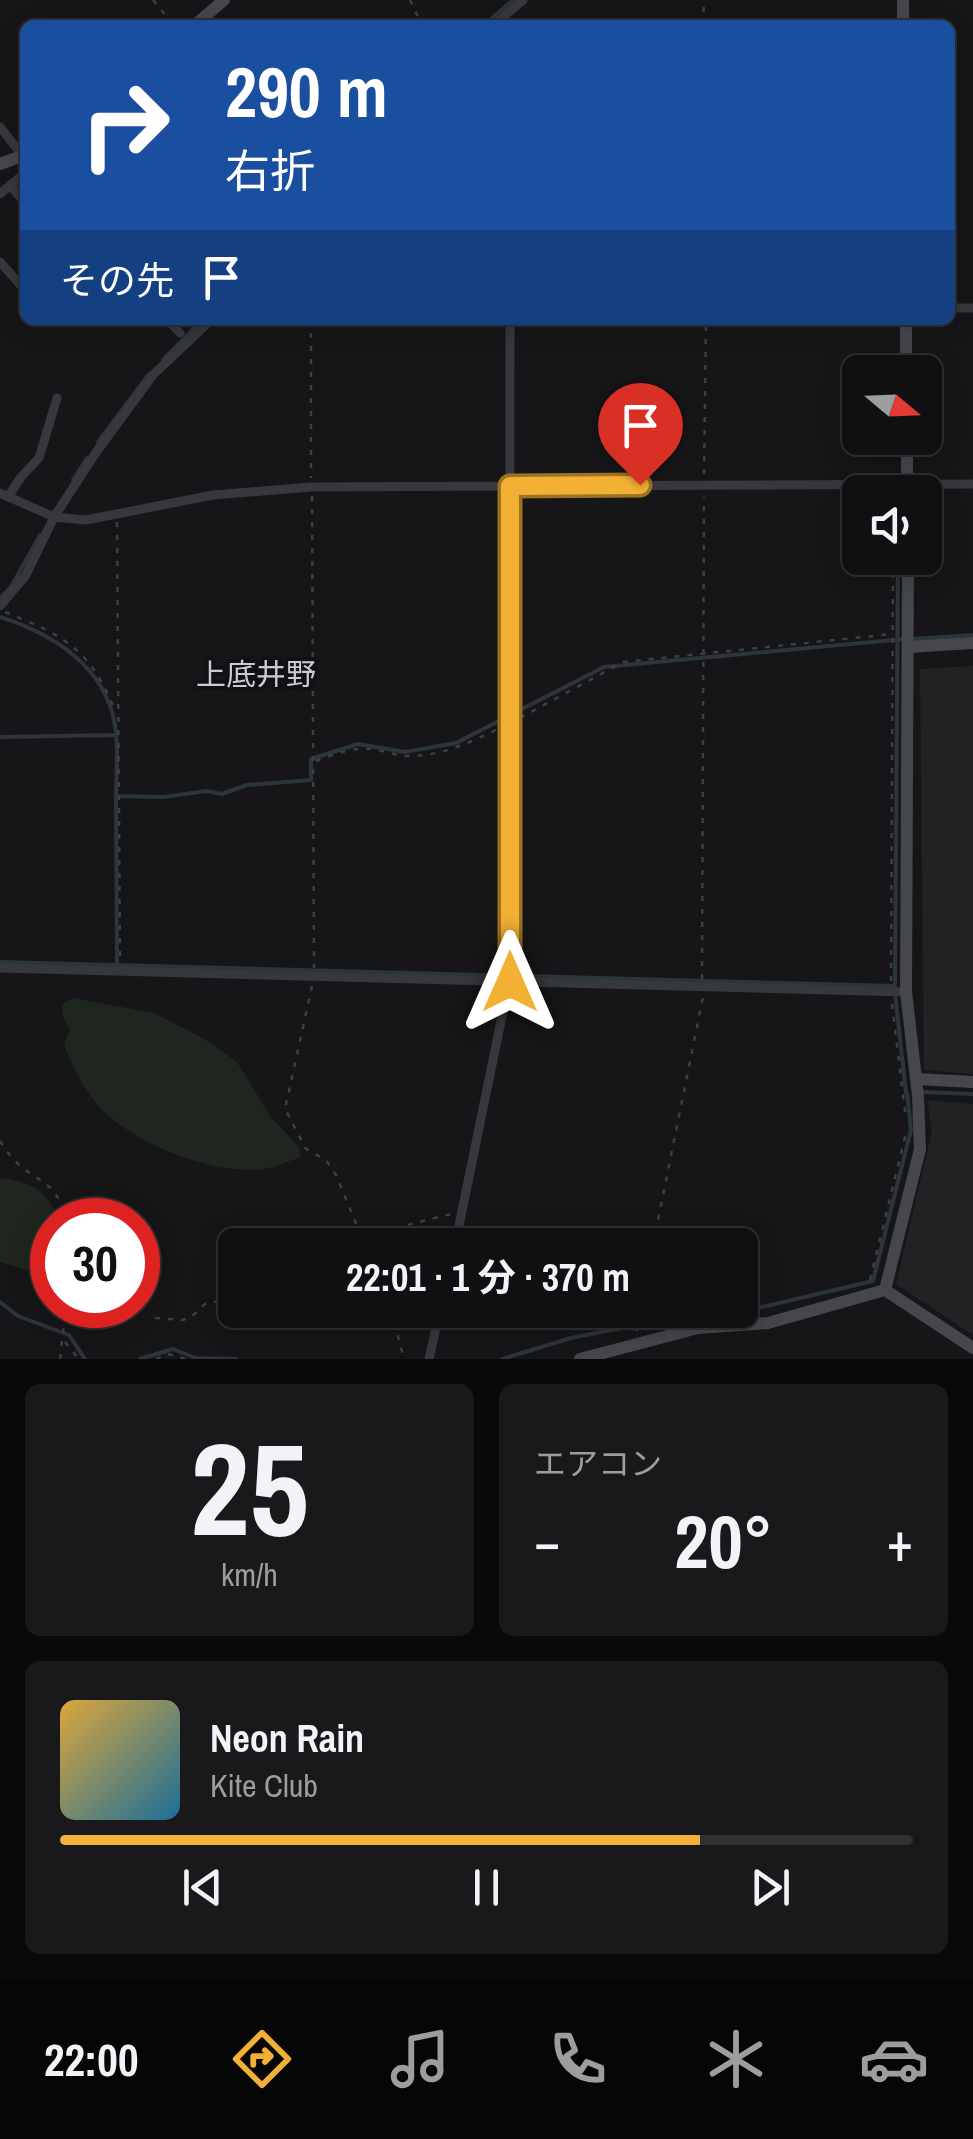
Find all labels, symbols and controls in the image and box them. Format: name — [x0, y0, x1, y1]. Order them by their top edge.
text: 290 m — [225, 45, 388, 139]
icon: right — [60, 60, 190, 190]
text: 右折 — [225, 140, 315, 201]
icon: arrive — [194, 250, 249, 305]
text: その先 — [60, 255, 174, 306]
north arrow — [842, 355, 942, 455]
map controls — [842, 355, 942, 575]
pin — [598, 383, 683, 486]
icon: arrive — [613, 398, 668, 453]
button: sound — [842, 475, 942, 575]
district label: 上底井野 — [196, 654, 316, 694]
position arrow — [458, 930, 562, 1034]
speed limit sign: 30 — [30, 1198, 160, 1328]
text: 22:01 · 1 分 · 370 m — [346, 1252, 630, 1303]
text: 25 — [190, 1400, 309, 1576]
text: エアコン — [534, 1442, 662, 1485]
text: 20° — [674, 1490, 773, 1591]
text: − — [534, 1504, 560, 1578]
text: + — [887, 1504, 913, 1578]
text: km/h — [221, 1553, 278, 1596]
text: Neon Rain — [210, 1713, 364, 1764]
text: Kite Club — [210, 1764, 318, 1807]
icon: previous — [175, 1860, 230, 1915]
icon: pause — [459, 1860, 514, 1915]
icon: next — [743, 1860, 798, 1915]
icon: directions — [227, 2024, 297, 2094]
icon: music — [385, 2024, 455, 2094]
icon: phone — [543, 2024, 613, 2094]
icon: climate — [701, 2024, 771, 2094]
icon: car — [859, 2024, 929, 2094]
text: 22:00 — [44, 2029, 138, 2090]

